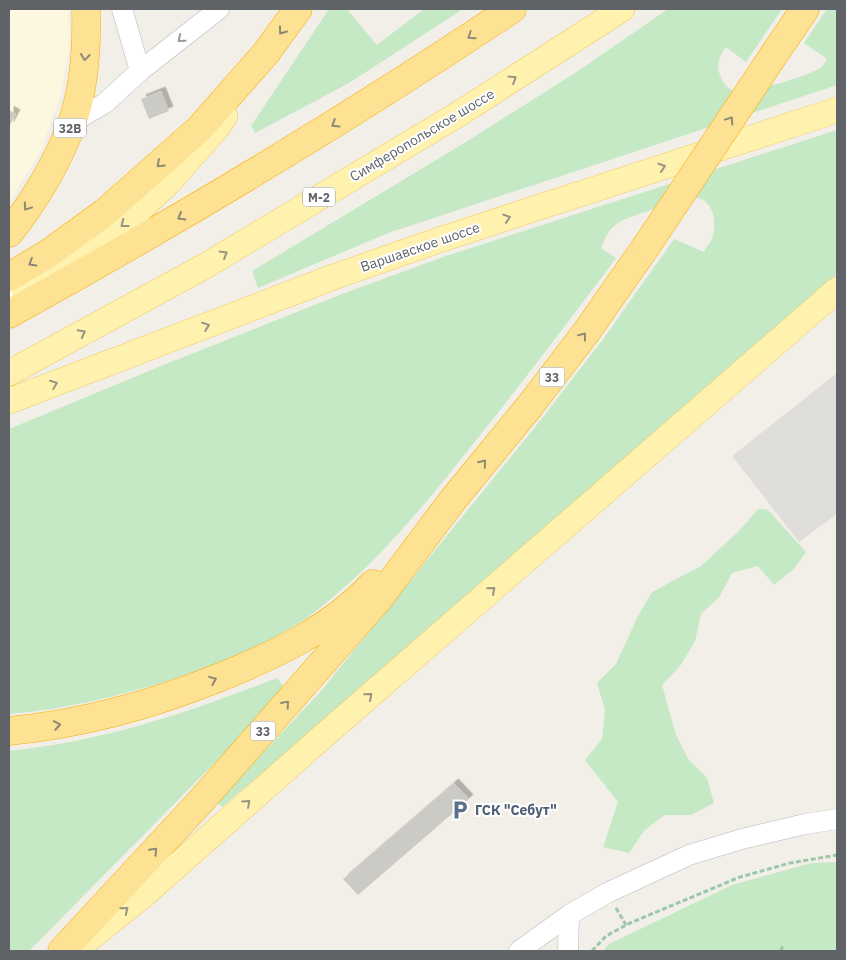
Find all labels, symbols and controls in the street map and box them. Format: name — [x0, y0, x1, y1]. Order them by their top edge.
one-way arrow — [279, 25, 288, 35]
one-way arrow — [468, 30, 477, 39]
one-way arrow — [177, 34, 186, 43]
one-way arrow — [80, 54, 91, 62]
one-way arrow — [508, 76, 517, 86]
street label: Симферопольское шоссе — [346, 84, 498, 185]
one-way arrow — [724, 117, 733, 126]
one-way arrow — [331, 118, 340, 127]
road number: 32B — [54, 119, 86, 138]
one-way arrow — [157, 158, 166, 167]
one-way arrow — [657, 163, 666, 173]
road number: М-2 — [303, 188, 335, 206]
one-way arrow — [24, 201, 33, 211]
one-way arrow — [177, 211, 186, 221]
one-way arrow — [503, 213, 511, 223]
one-way arrow — [120, 218, 129, 227]
street label: Варшавское шоссе — [358, 218, 482, 276]
one-way arrow — [219, 251, 228, 260]
one-way arrow — [28, 257, 37, 267]
one-way arrow — [202, 322, 210, 332]
one-way arrow — [77, 329, 86, 339]
one-way arrow — [578, 333, 586, 342]
road number: 33 — [540, 368, 564, 387]
one-way arrow — [50, 380, 58, 390]
one-way arrow — [477, 460, 485, 469]
one-way arrow — [486, 587, 495, 595]
one-way arrow — [208, 676, 217, 686]
one-way arrow — [364, 693, 373, 702]
one-way arrow — [281, 701, 290, 710]
one-way arrow — [53, 721, 61, 731]
road number: 33 — [250, 721, 276, 740]
parking icon: ГСК "Себут" — [449, 799, 471, 821]
one-way arrow — [242, 800, 251, 809]
place label: ГСК "Себут" — [475, 801, 557, 819]
one-way arrow — [149, 848, 158, 857]
one-way arrow — [119, 907, 129, 916]

